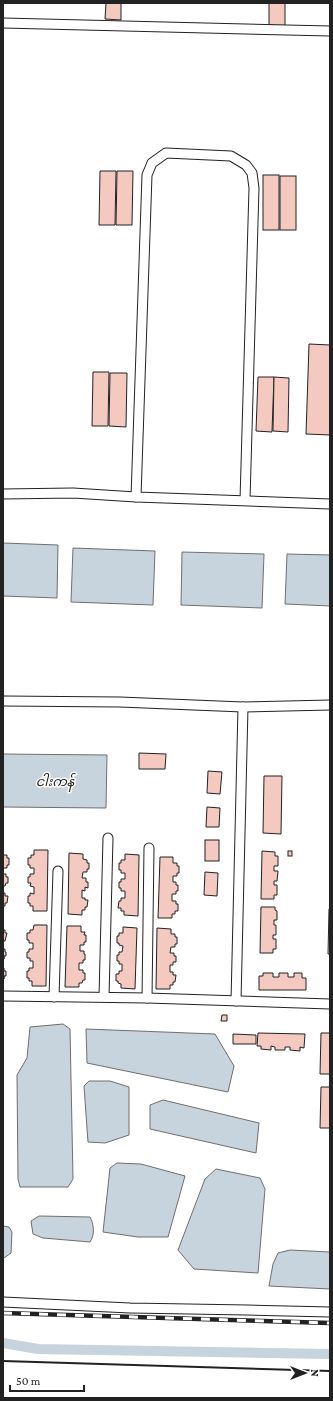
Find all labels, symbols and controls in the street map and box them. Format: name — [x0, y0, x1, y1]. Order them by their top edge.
water label: ငါးကန် — [36, 772, 77, 793]
north arrow — [285, 1353, 325, 1393]
scale bar — [10, 1367, 84, 1393]
text: N — [309, 1369, 321, 1377]
text: 50 m — [16, 1374, 41, 1388]

